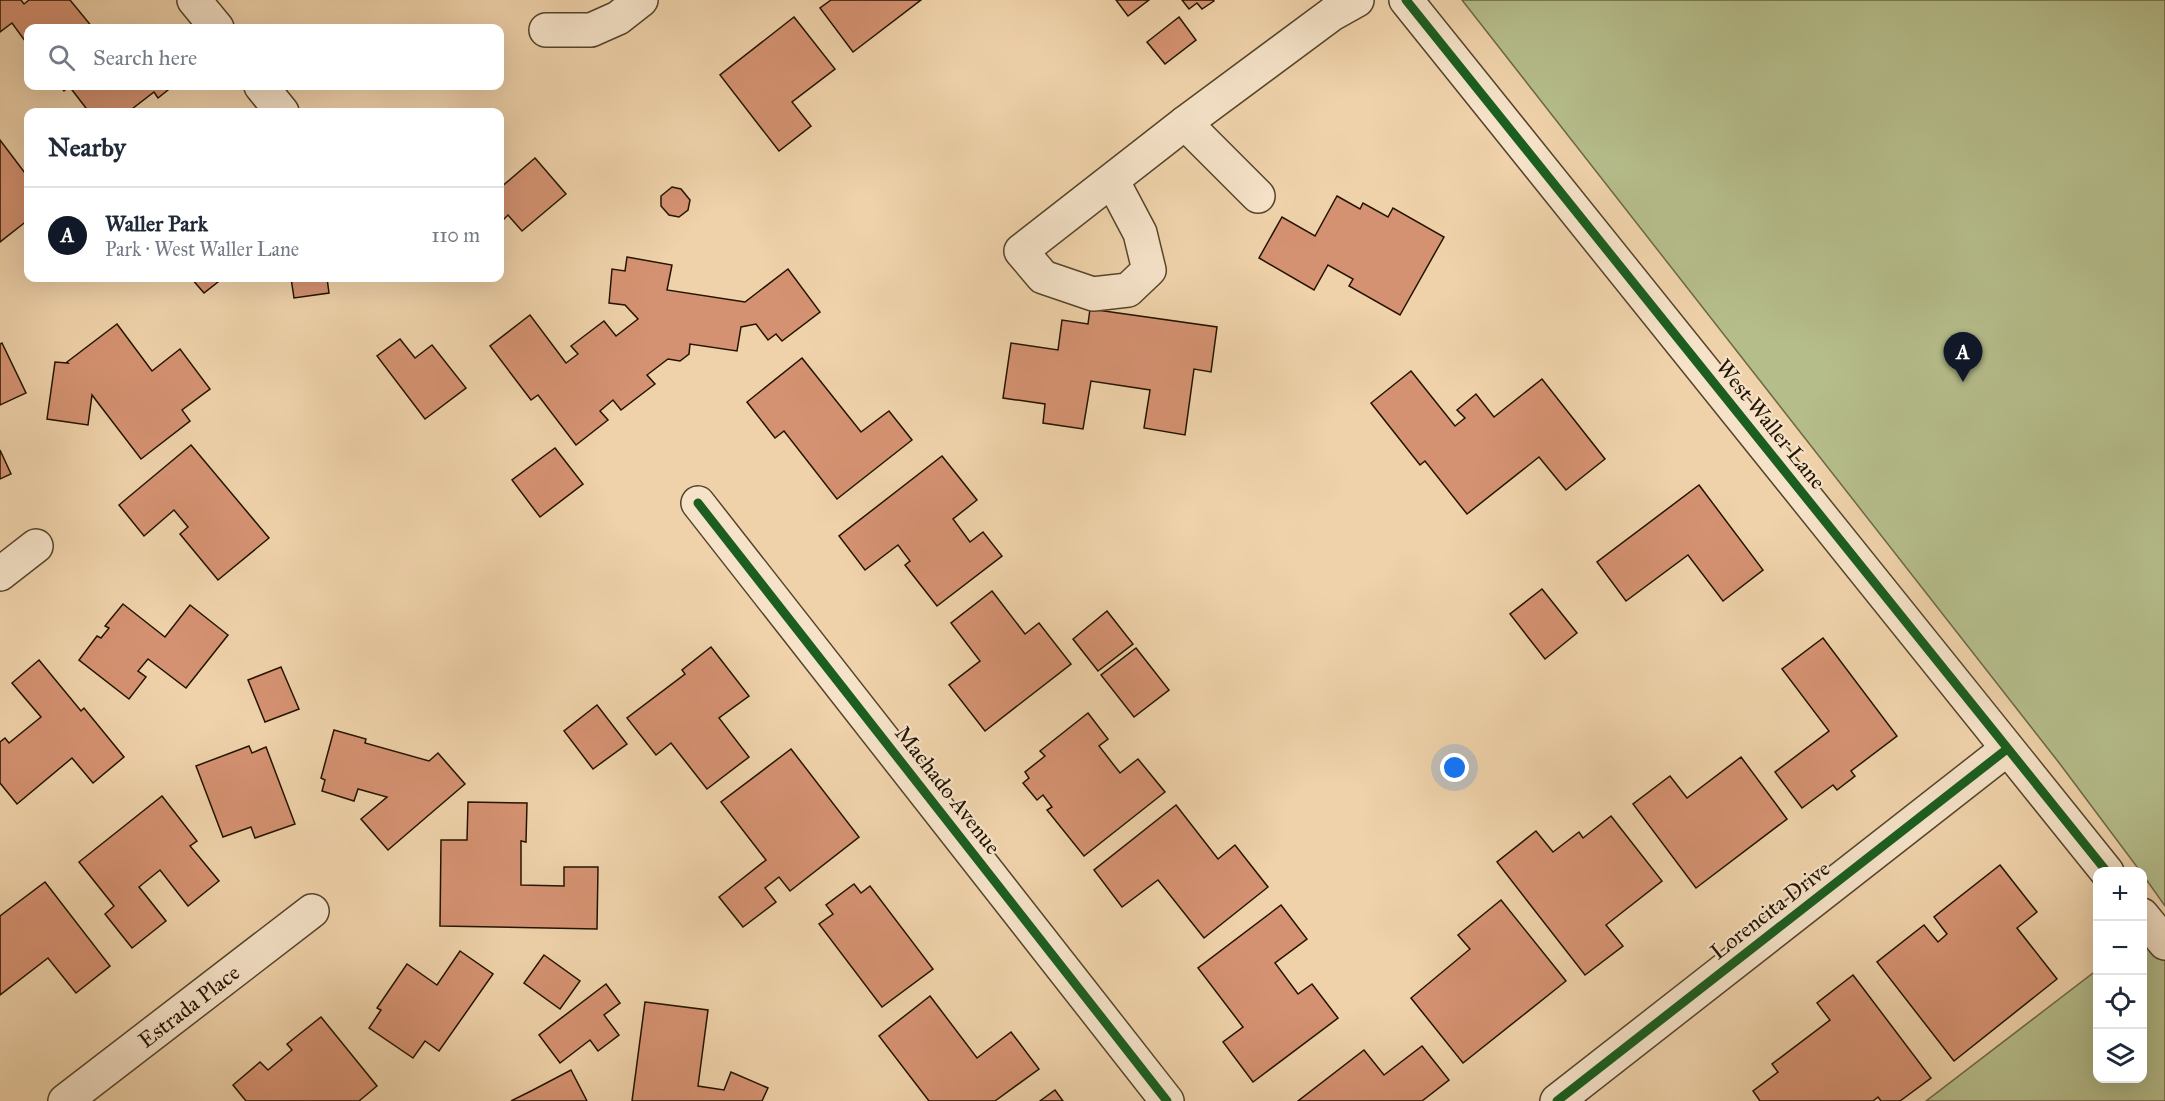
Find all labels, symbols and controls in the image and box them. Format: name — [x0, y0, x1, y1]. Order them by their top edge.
search box — [24, 24, 504, 90]
icon: search — [45, 41, 78, 74]
text: Search here — [93, 44, 197, 71]
text: Nearby — [48, 131, 126, 163]
text: Waller Park — [105, 210, 208, 237]
text: A — [61, 223, 74, 247]
text: 110 m — [432, 223, 480, 247]
text: Park · West Waller Lane — [105, 237, 299, 261]
pin: A — [1944, 332, 1982, 382]
street label: West Waller Lane — [1710, 354, 1832, 494]
street label: Machado Avenue — [889, 720, 1007, 860]
your location — [1440, 753, 1469, 782]
street label: Lorencita Drive — [1705, 855, 1835, 965]
map controls — [2093, 867, 2147, 1083]
button: + — [2093, 867, 2147, 921]
button: − — [2093, 921, 2147, 975]
street label: Estrada Place — [133, 958, 245, 1053]
button: locate — [2093, 975, 2147, 1029]
button: layers — [2093, 1029, 2147, 1083]

